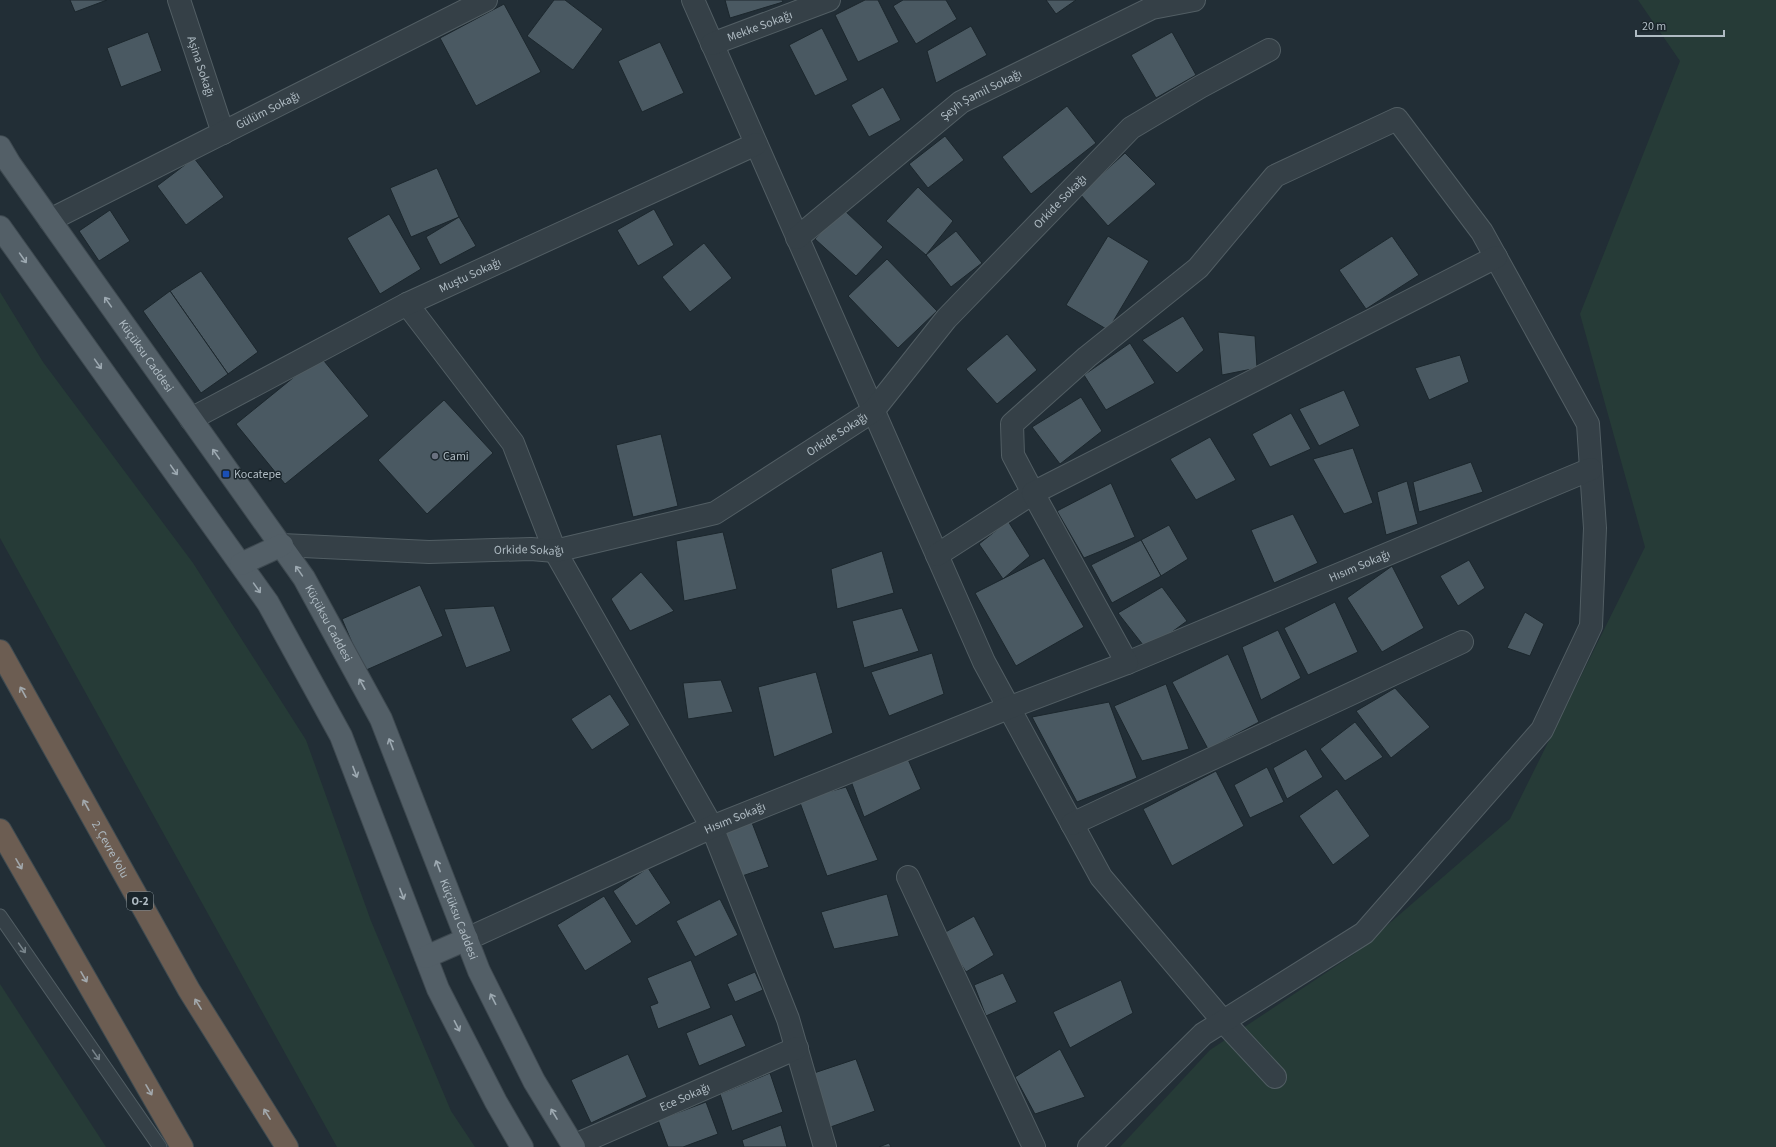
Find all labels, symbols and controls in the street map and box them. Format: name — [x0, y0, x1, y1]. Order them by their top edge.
street label: Mekke Sokağı — [725, 6, 795, 46]
scale bar — [1636, 12, 1724, 38]
text: 20 m — [1642, 18, 1666, 35]
street label: Aşina Sokağı — [183, 34, 219, 99]
street label: Şeyh Şamil Sokağı — [936, 65, 1025, 124]
street label: Gülüm Sokağı — [233, 87, 303, 133]
street label: Orkide Sokağı — [1029, 170, 1090, 232]
one-way arrow — [19, 253, 27, 264]
street label: Muştu Sokağı — [436, 253, 504, 297]
one-way arrow — [104, 297, 112, 308]
street label: Küçüksu Caddesi — [115, 316, 178, 396]
one-way arrow — [94, 359, 102, 370]
street label: Orkide Sokağı — [803, 408, 871, 460]
one-way arrow — [212, 448, 220, 459]
place label: Cami — [443, 448, 469, 465]
marker: Cami — [430, 451, 440, 461]
one-way arrow — [170, 464, 178, 475]
place label: Kocatepe — [234, 466, 281, 483]
marker: Kocatepe — [221, 469, 231, 479]
street label: Orkide Sokağı — [494, 540, 565, 559]
street label: Hısım Sokağı — [1326, 545, 1393, 586]
one-way arrow — [295, 566, 303, 577]
one-way arrow — [253, 582, 261, 593]
street label: Küçüksu Caddesi — [301, 582, 357, 665]
one-way arrow — [358, 679, 366, 691]
one-way arrow — [18, 686, 26, 698]
one-way arrow — [387, 739, 395, 751]
one-way arrow — [352, 766, 360, 778]
street label: Hısım Sokağı — [701, 798, 768, 838]
one-way arrow — [81, 799, 89, 811]
street label: 2. Çevre Yolu — [88, 817, 133, 881]
one-way arrow — [16, 858, 24, 870]
one-way arrow — [434, 860, 442, 872]
street label: Küçüksu Caddesi — [435, 876, 482, 962]
one-way arrow — [398, 887, 406, 899]
road number: O-2 — [127, 892, 153, 910]
one-way arrow — [18, 942, 26, 953]
one-way arrow — [81, 971, 89, 983]
one-way arrow — [489, 993, 496, 1005]
one-way arrow — [193, 998, 201, 1010]
one-way arrow — [454, 1020, 461, 1032]
one-way arrow — [92, 1049, 100, 1060]
street label: Ece Sokağı — [657, 1079, 713, 1116]
one-way arrow — [145, 1084, 153, 1096]
one-way arrow — [262, 1108, 270, 1120]
one-way arrow — [549, 1108, 557, 1120]

